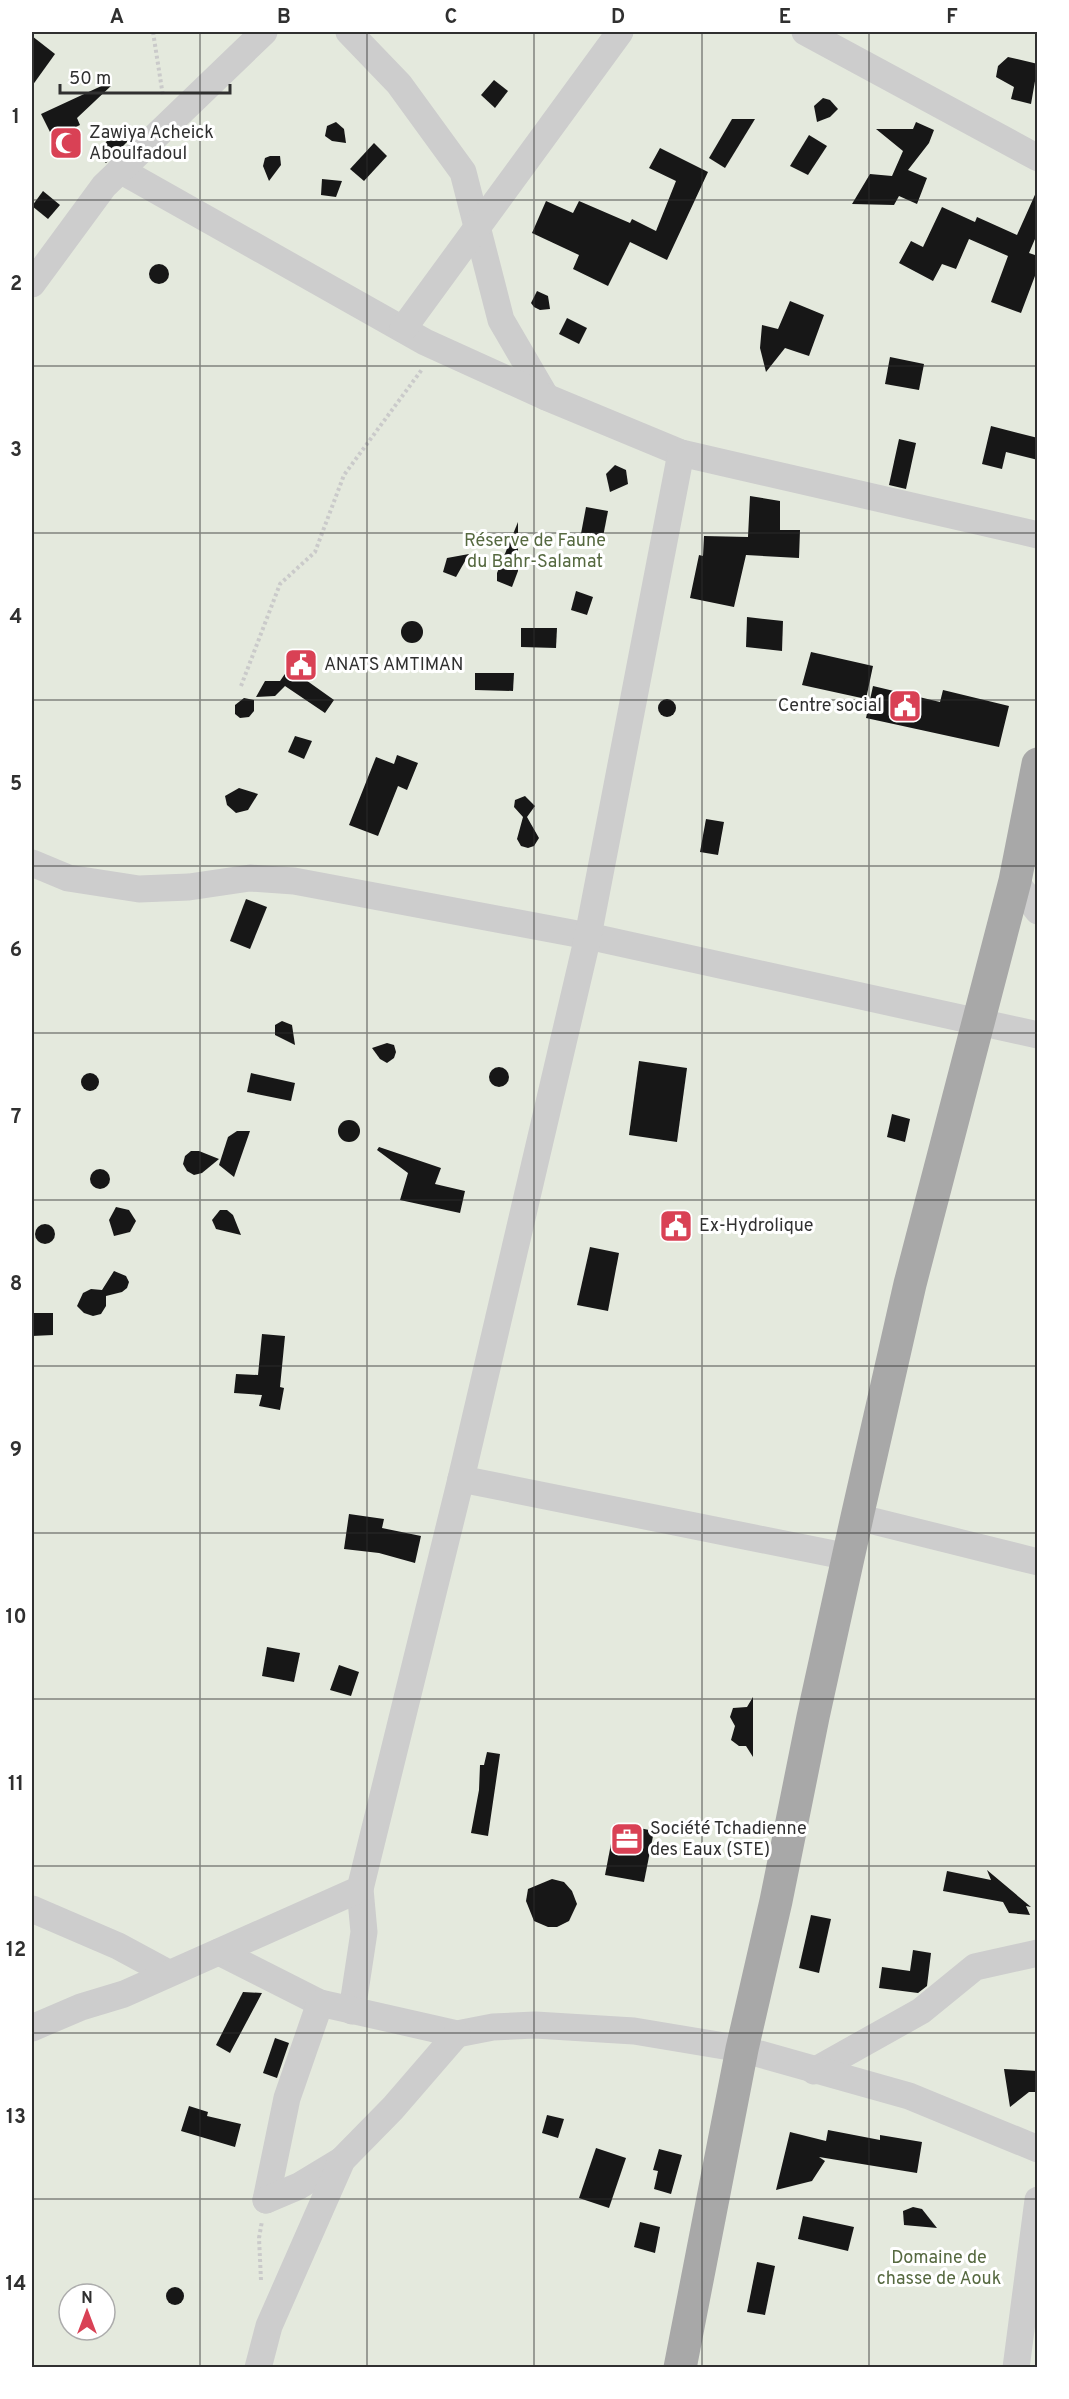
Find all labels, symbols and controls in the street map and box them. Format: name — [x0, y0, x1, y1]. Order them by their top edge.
text: A — [110, 5, 124, 31]
text: B — [277, 5, 291, 31]
text: C — [445, 5, 457, 31]
text: D — [611, 5, 625, 31]
text: E — [779, 5, 791, 31]
text: F — [946, 5, 958, 31]
scale bar — [60, 57, 230, 95]
text: 50 m — [69, 68, 111, 91]
text: 1 — [12, 105, 20, 131]
place label: Zawiya Acheick Aboulfadoul — [89, 122, 214, 166]
mosque icon: Zawiya Acheick Aboulfadoul — [48, 125, 84, 161]
text: 2 — [10, 272, 22, 298]
text: 3 — [10, 438, 22, 464]
park label: Réserve de Faune du Bahr-Salamat — [464, 530, 606, 574]
text: 4 — [10, 605, 22, 631]
public building icon: ANATS AMTIMAN — [283, 647, 319, 683]
place label: ANATS AMTIMAN — [324, 654, 463, 677]
public building icon: Centre social — [887, 688, 923, 724]
place label: Centre social — [778, 695, 882, 718]
text: 5 — [10, 772, 22, 798]
text: 6 — [10, 938, 22, 964]
text: 7 — [11, 1105, 21, 1131]
public building icon: Ex-Hydrolique — [658, 1208, 694, 1244]
place label: Ex-Hydrolique — [699, 1215, 814, 1238]
text: 8 — [10, 1272, 22, 1298]
text: 9 — [10, 1438, 22, 1464]
text: 10 — [5, 1605, 27, 1631]
text: 11 — [8, 1772, 24, 1798]
place label: Société Tchadienne des Eaux (STE) — [650, 1818, 807, 1862]
office icon: Société Tchadienne des Eaux (STE) — [609, 1821, 645, 1857]
text: 12 — [6, 1938, 26, 1964]
text: 13 — [6, 2105, 26, 2131]
park label: Domaine de chasse de Aouk — [877, 2247, 1001, 2291]
text: 14 — [6, 2272, 26, 2298]
north arrow — [57, 2282, 117, 2342]
text: N — [81, 2289, 93, 2309]

